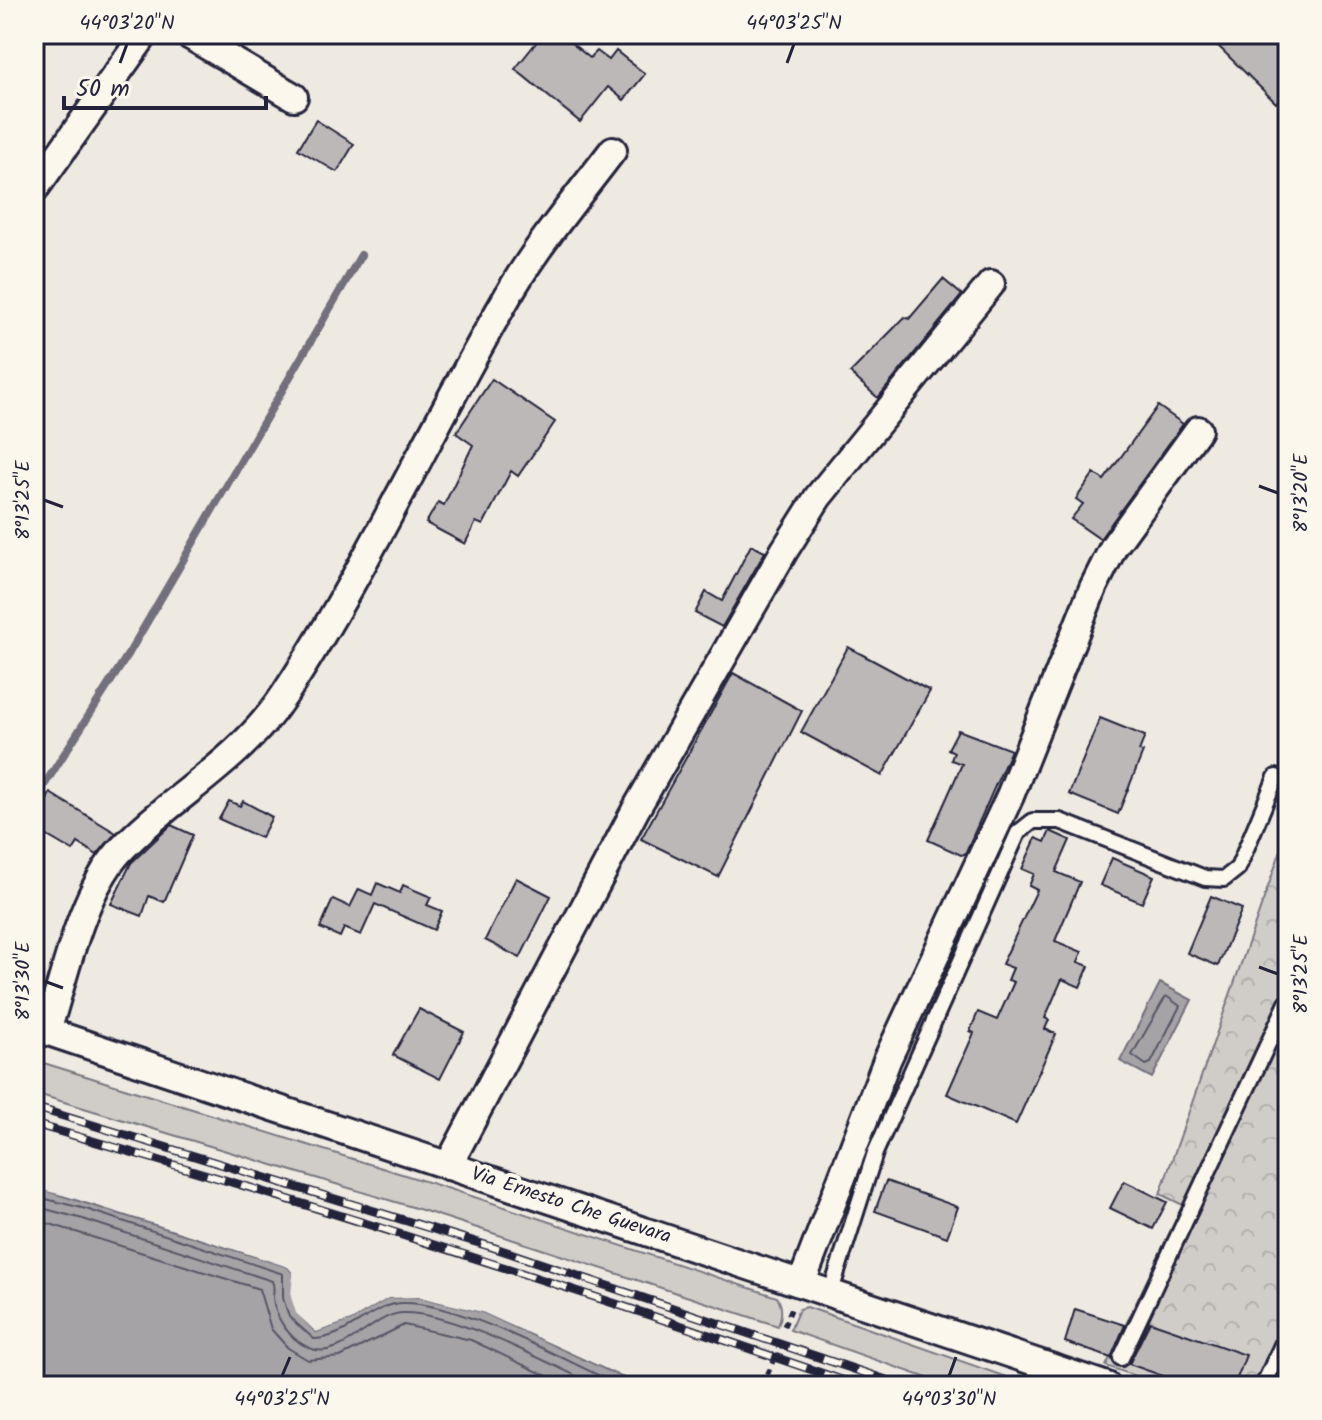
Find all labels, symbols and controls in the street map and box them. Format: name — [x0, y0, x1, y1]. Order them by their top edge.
text: 44°03'20"N — [80, 8, 174, 40]
text: 44°03'25"N — [746, 8, 842, 40]
scale bar — [64, 60, 266, 110]
text: 50 m — [76, 70, 130, 109]
text: 8°13'20"E — [1286, 452, 1318, 533]
text: 8°13'25"E — [8, 459, 40, 540]
text: 8°13'25"E — [1286, 933, 1318, 1014]
text: 8°13'30"E — [8, 940, 40, 1021]
street label: Via Ernesto Che Guevara — [467, 1159, 675, 1253]
text: 44°03'25"N — [234, 1384, 330, 1416]
text: 44°03'30"N — [902, 1384, 996, 1416]

